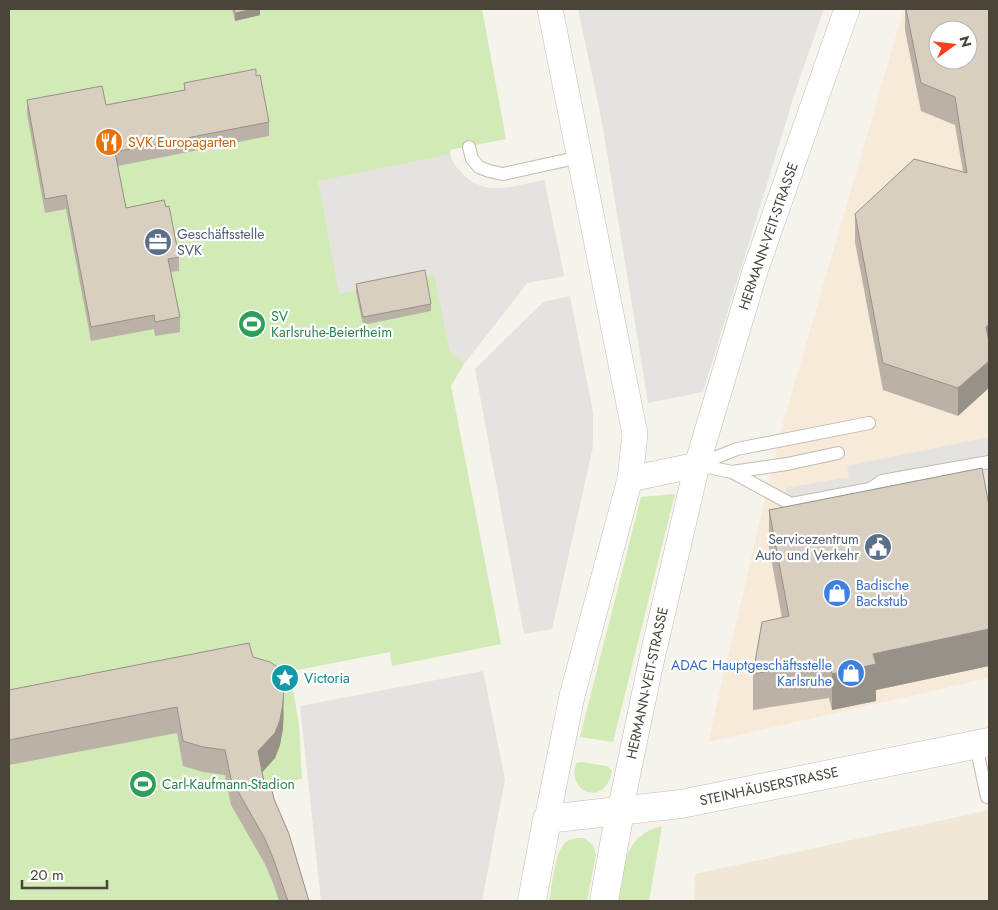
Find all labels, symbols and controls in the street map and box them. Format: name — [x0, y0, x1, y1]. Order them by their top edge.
north arrow — [928, 20, 978, 70]
text: N — [954, 34, 977, 50]
restaurant icon: SVK Europagarten — [94, 127, 124, 157]
place label: SVK Europagarten — [128, 132, 236, 152]
street label: HERMANN-VEIT-STRASSE — [733, 160, 803, 312]
place label: Geschäftsstelle SVK — [177, 224, 264, 260]
office icon: Geschäftsstelle SVK — [143, 227, 173, 257]
place label: SV Karlsruhe-Beiertheim — [271, 306, 392, 342]
sports icon: SV Karlsruhe-Beiertheim — [237, 309, 267, 339]
place label: Servicezentrum Auto und Verkehr — [755, 529, 859, 565]
public building icon: Servicezentrum Auto und Verkehr — [863, 532, 893, 562]
place label: Badische Backstub — [856, 575, 909, 611]
shop icon: Badische Backstub — [822, 578, 852, 608]
street label: HERMANN-VEIT-STRASSE — [621, 605, 673, 761]
place label: ADAC Hauptgeschäftsstelle Karlsruhe — [671, 655, 832, 691]
shop icon: ADAC Hauptgeschäftsstelle Karlsruhe — [836, 658, 866, 688]
place icon: Victoria — [270, 663, 300, 693]
place label: Victoria — [304, 668, 350, 688]
street label: STEINHÄUSERSTRASSE — [698, 761, 840, 811]
sports icon: Carl-Kaufmann-Stadion — [128, 769, 158, 799]
place label: Carl-Kaufmann-Stadion — [162, 774, 295, 794]
scale bar — [22, 858, 108, 890]
text: 20 m — [30, 864, 64, 886]

